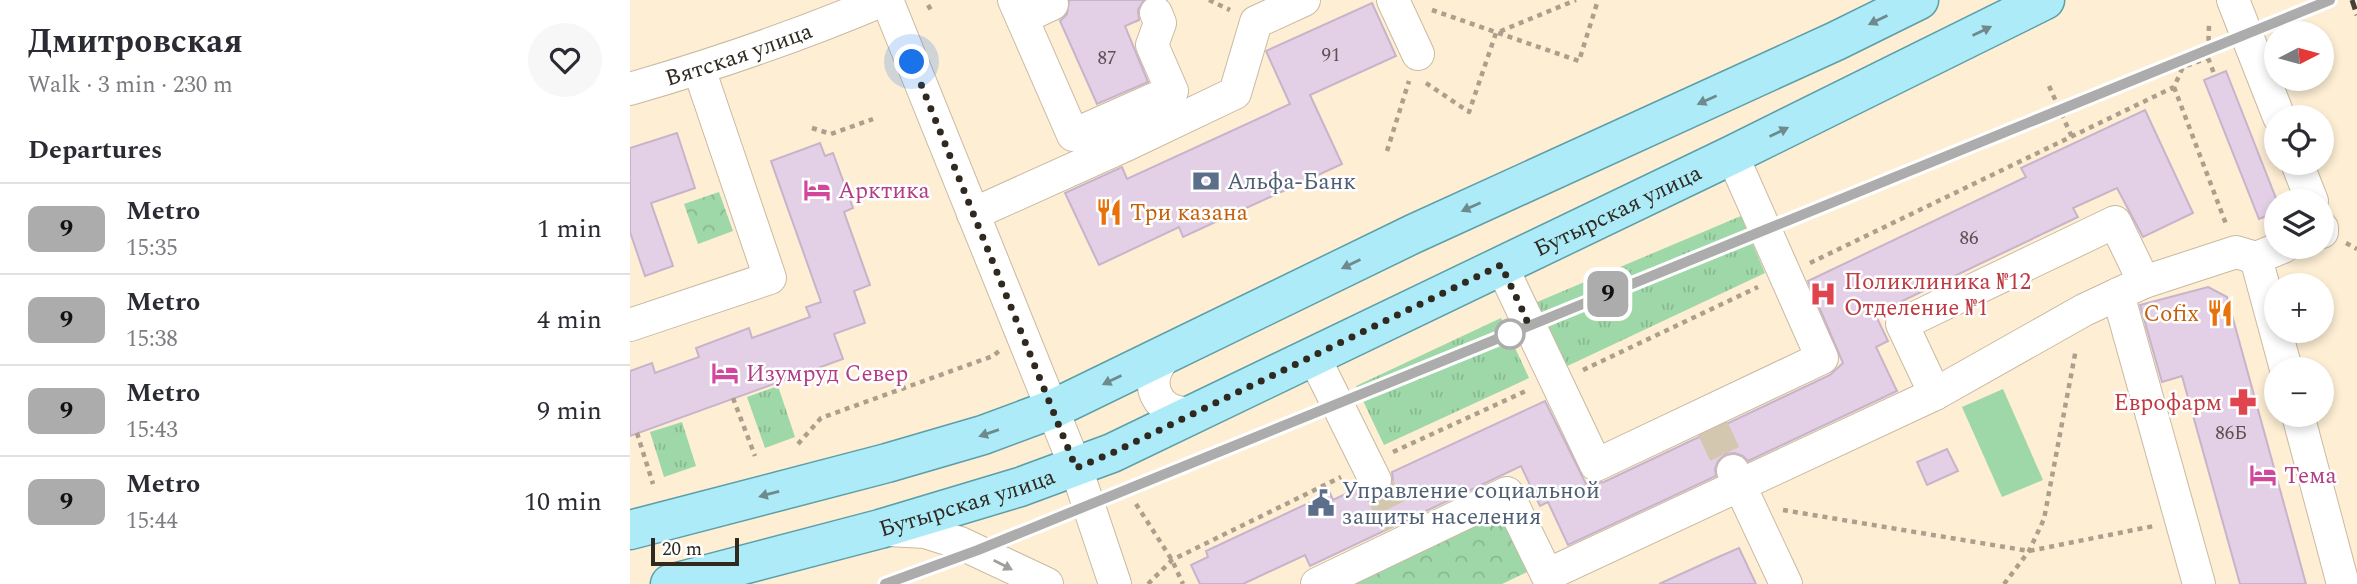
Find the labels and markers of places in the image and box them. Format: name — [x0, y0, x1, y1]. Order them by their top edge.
place label: Альфа-Банк — [1227, 165, 1356, 200]
bank icon: Альфа-Банк — [1191, 166, 1221, 196]
place label: Арктика — [838, 174, 930, 209]
hotel icon: Арктика — [802, 175, 832, 205]
place label: Три казана — [1130, 196, 1248, 231]
restaurant icon: Три казана — [1094, 197, 1124, 227]
place label: Поликлиника №12 Отделение №1 — [1844, 265, 2031, 326]
hospital icon: Поликлиника №12 Отделение №1 — [1808, 279, 1838, 309]
place label: Cofix — [2143, 297, 2199, 332]
restaurant icon: Cofix — [2205, 298, 2235, 328]
unlabelled marker — [1495, 319, 1525, 349]
place label: Изумруд Север — [746, 357, 908, 392]
hotel icon: Изумруд Север — [710, 358, 740, 388]
place label: Еврофарм — [2114, 386, 2222, 421]
pharmacy icon: Еврофарм — [2228, 387, 2258, 417]
place label: Тема — [2284, 459, 2337, 494]
hotel icon: Тема — [2248, 460, 2278, 490]
place label: Управление социальной защиты населения — [1342, 474, 1600, 535]
public building icon: Управление социальной защиты населения — [1306, 488, 1336, 518]

